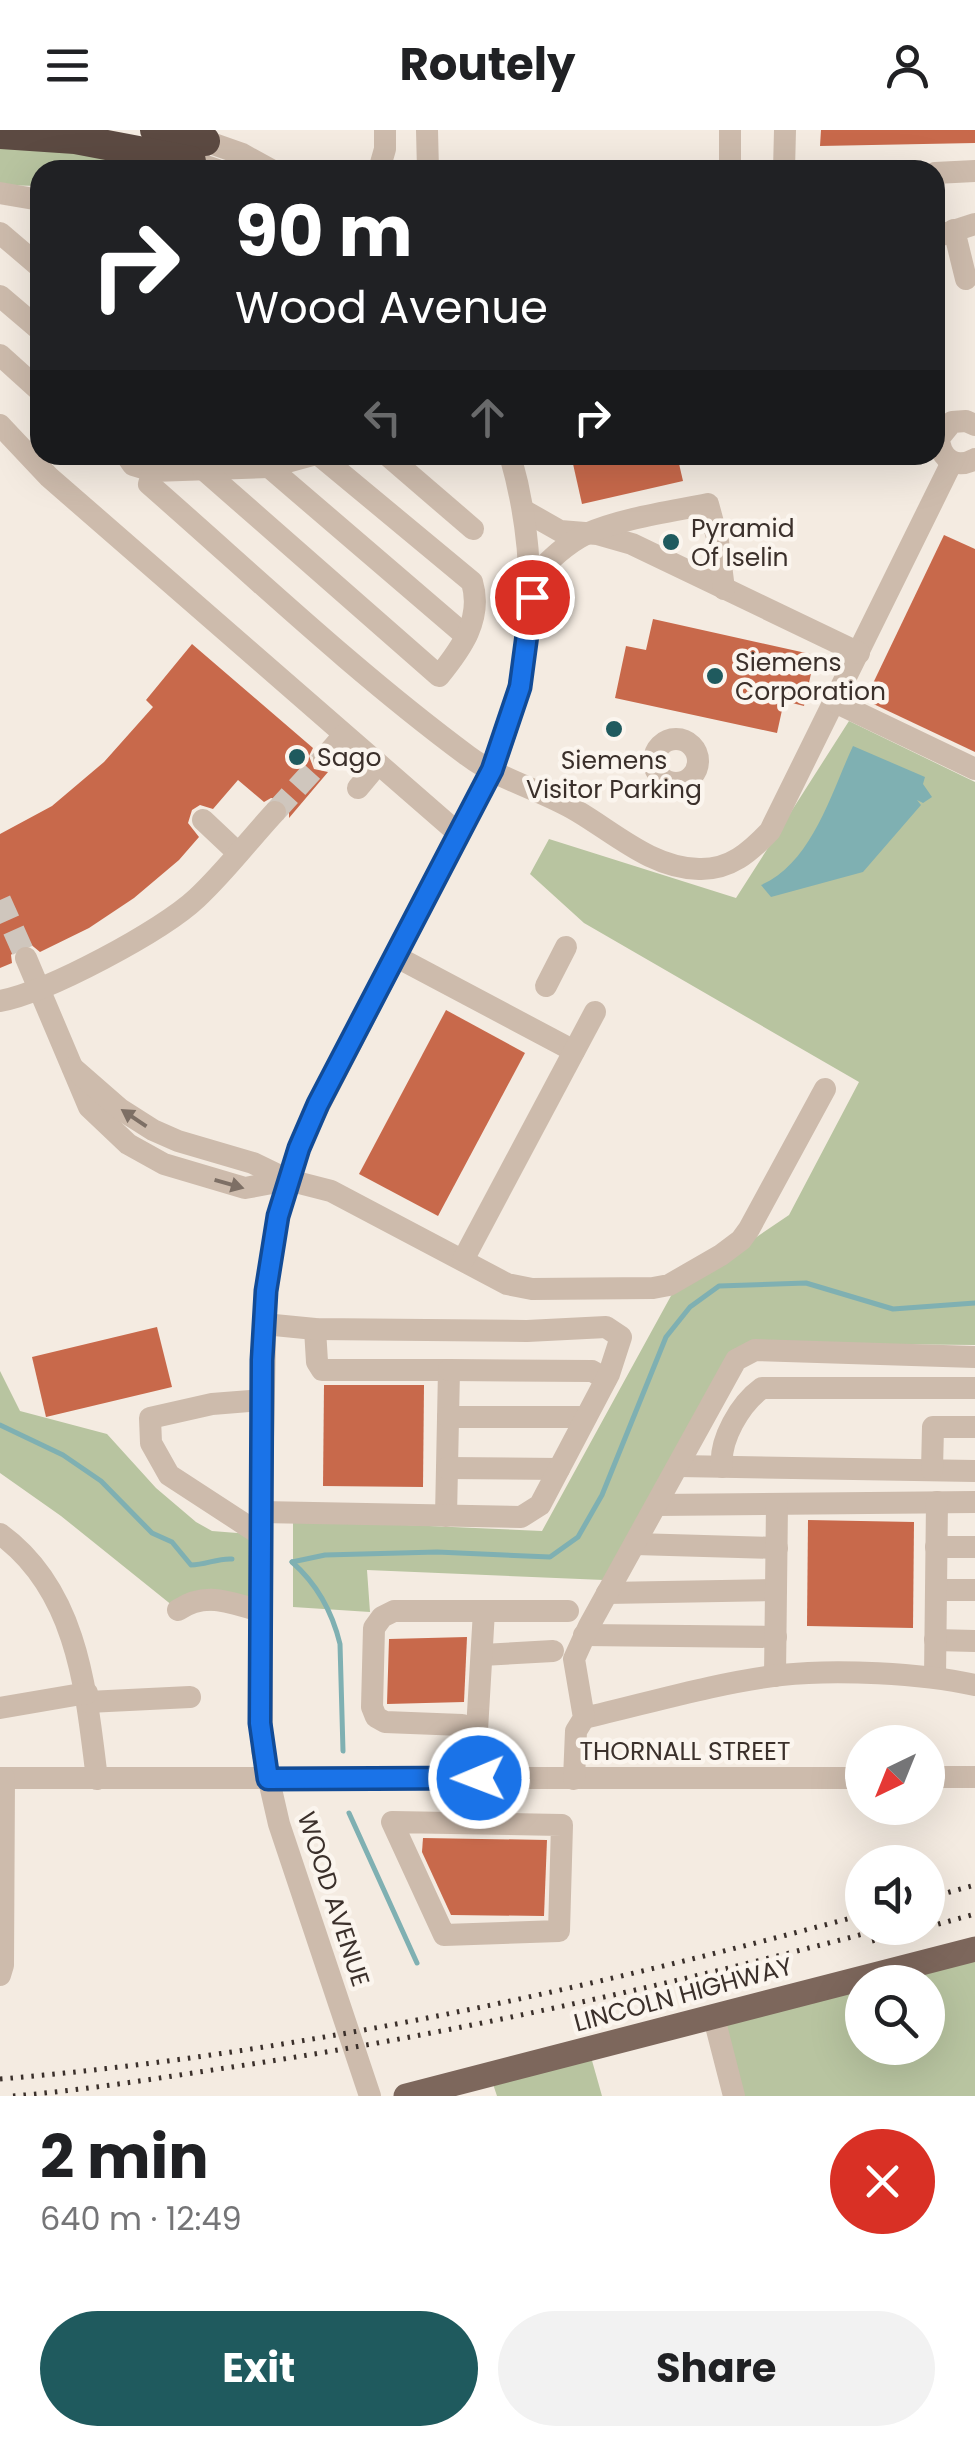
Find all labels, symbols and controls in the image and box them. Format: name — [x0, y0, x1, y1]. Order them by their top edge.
text: Routely — [399, 33, 576, 96]
icon: menu — [40, 38, 95, 93]
icon: person — [880, 38, 935, 93]
text: 90 m — [235, 182, 413, 281]
icon: right — [70, 200, 200, 330]
text: Wood Avenue — [235, 276, 548, 339]
icon: left — [355, 390, 410, 445]
icon: ahead — [460, 390, 515, 445]
icon: right — [565, 390, 620, 445]
place label: Pyramid Of Iselin — [691, 511, 795, 575]
marker: Pyramid Of Iselin — [660, 531, 682, 553]
pin — [490, 555, 575, 640]
icon: arrive — [505, 570, 560, 625]
place label: Siemens Corporation — [735, 645, 886, 709]
marker: Siemens Corporation — [704, 665, 726, 687]
marker: Siemens Visitor Parking — [603, 718, 625, 740]
place label: Sago — [317, 740, 381, 775]
place label: Siemens Visitor Parking — [526, 743, 702, 807]
marker: Sago — [286, 746, 308, 768]
one-way arrow — [120, 1109, 147, 1128]
one-way arrow — [214, 1176, 245, 1192]
north arrow — [845, 1725, 945, 1825]
map controls — [845, 1725, 945, 2065]
position arrow — [427, 1726, 531, 1830]
street label: THORNALL STREET — [580, 1734, 790, 1769]
street label: WOOD AVENUE — [289, 1807, 378, 1991]
button: sound — [845, 1845, 945, 1945]
street label: LINCOLN HIGHWAY — [570, 1948, 797, 2040]
button: search — [845, 1965, 945, 2065]
text: 2 min — [40, 2115, 209, 2199]
button: close — [830, 2129, 935, 2234]
text: 640 m · 12:49 — [40, 2196, 242, 2241]
button: Exit — [40, 2311, 478, 2426]
button: Share — [498, 2311, 935, 2426]

